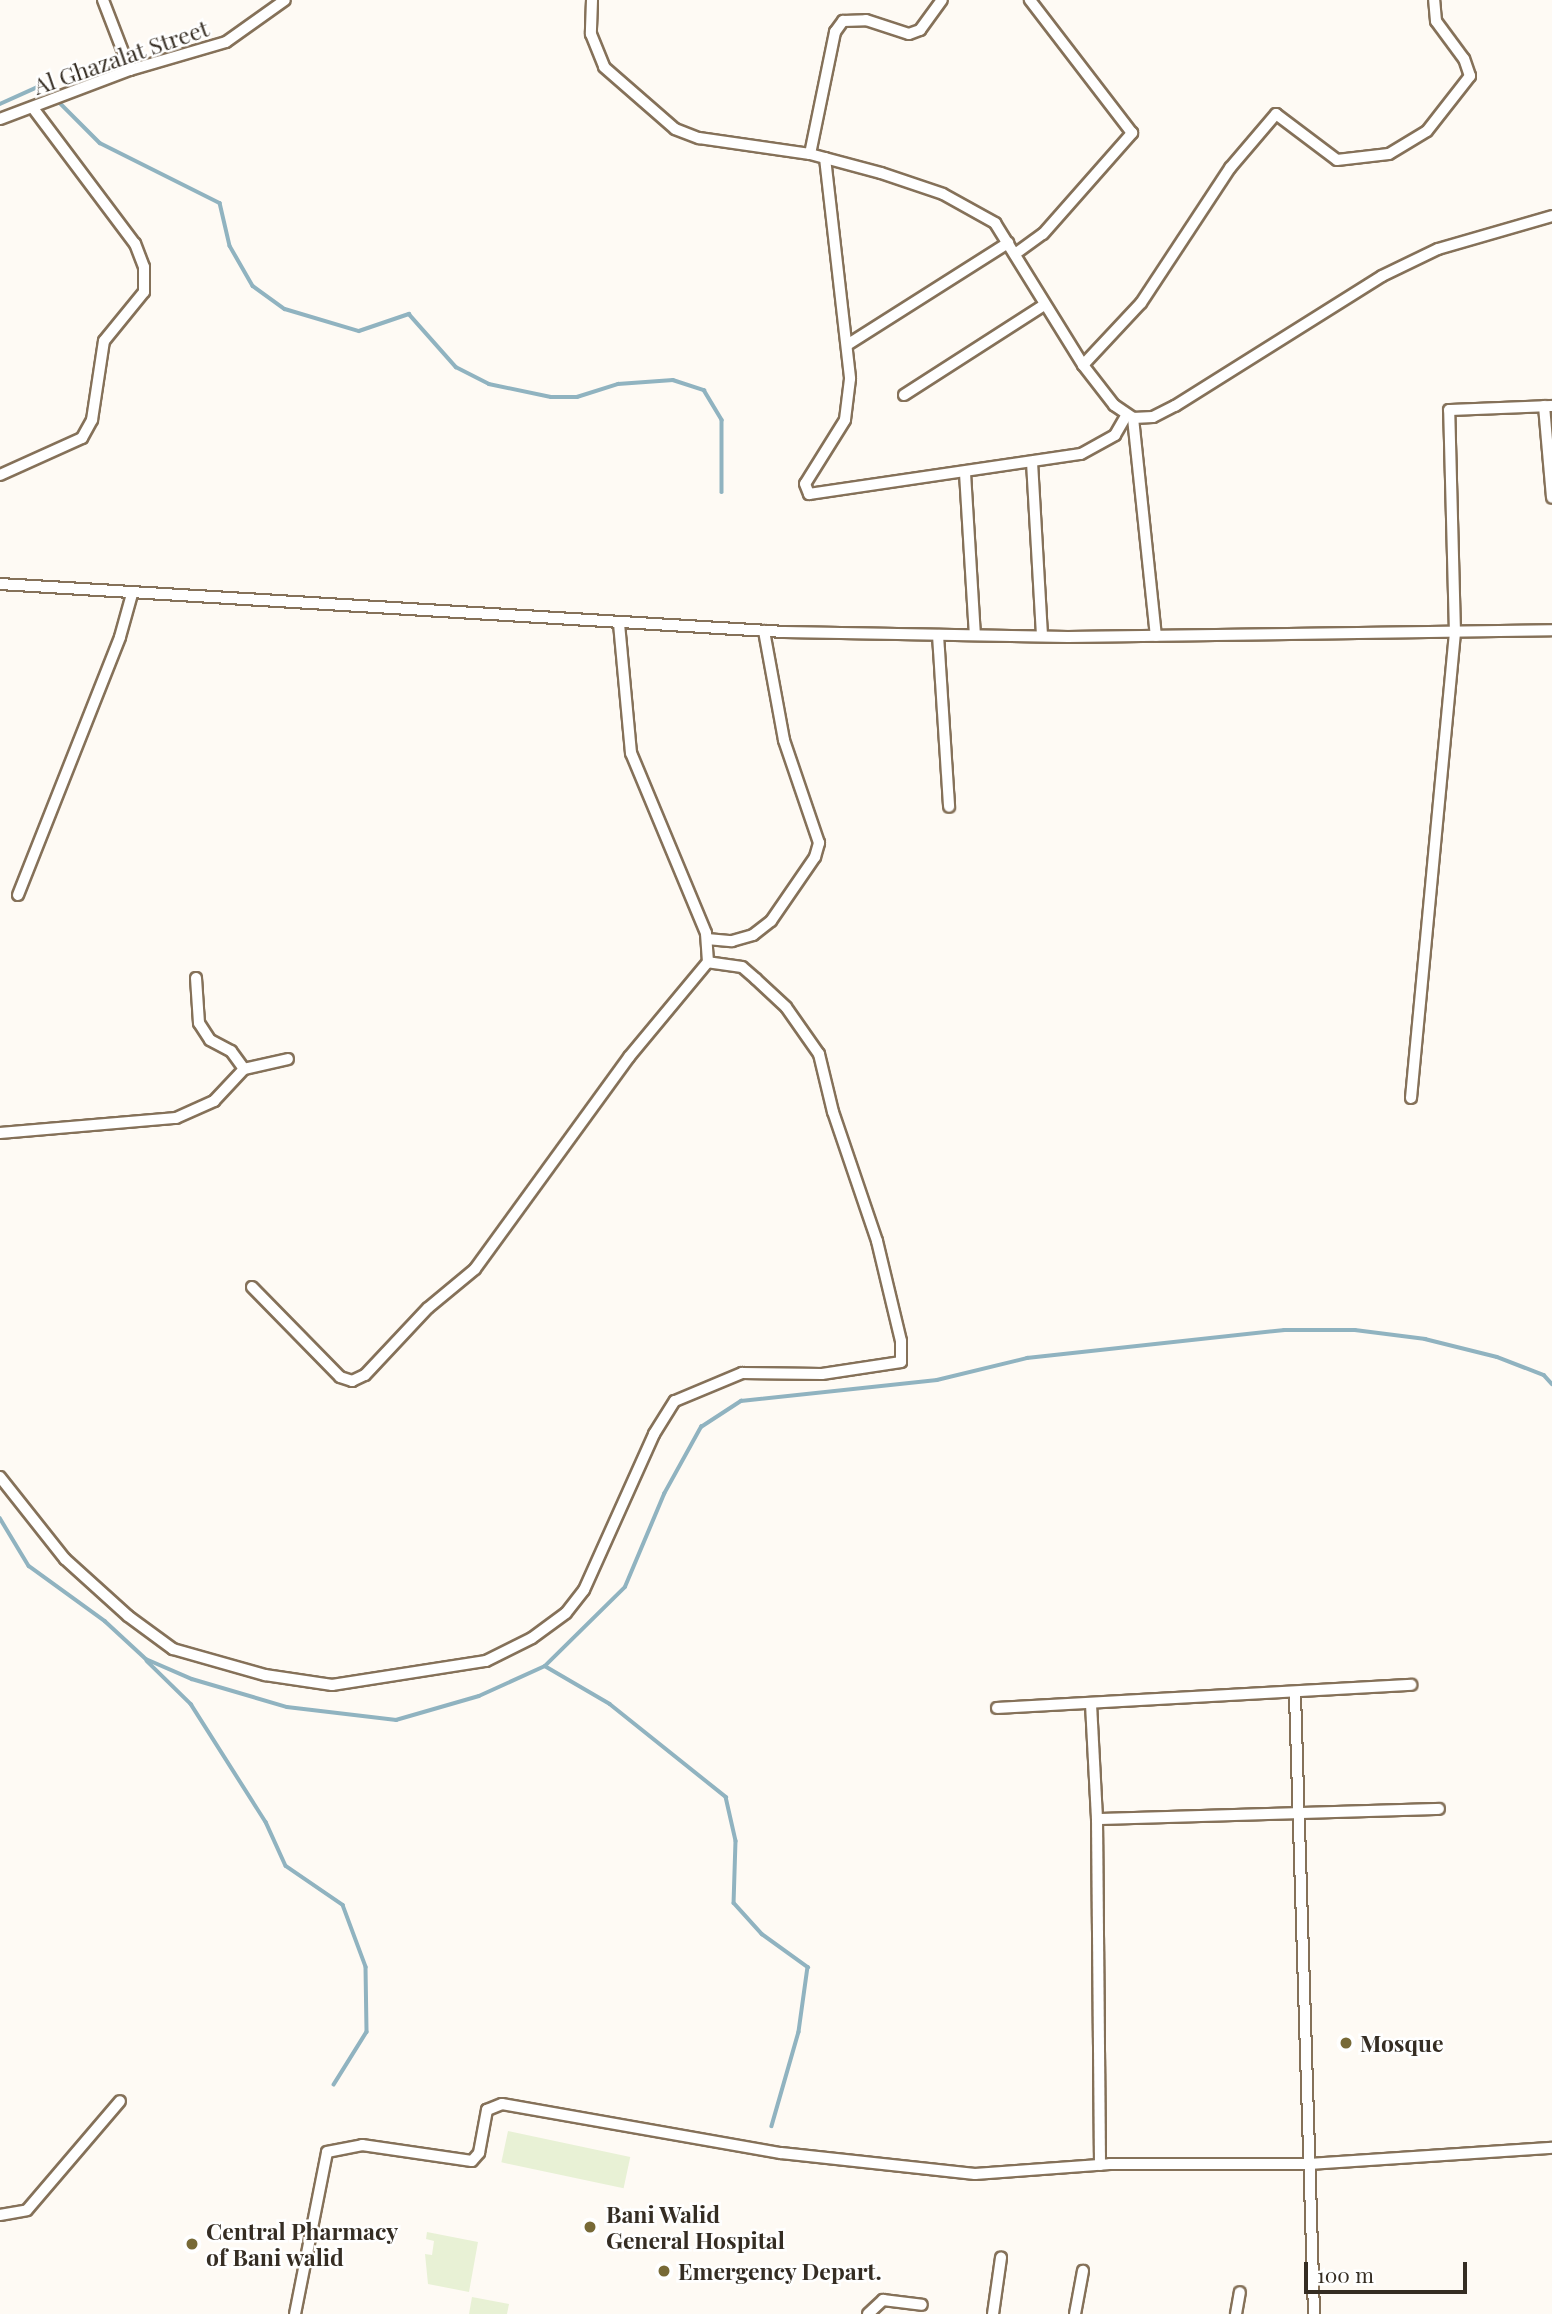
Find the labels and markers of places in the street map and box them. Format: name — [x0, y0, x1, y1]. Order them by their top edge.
place label: Mosque — [1360, 2029, 1443, 2057]
marker: Mosque — [1338, 2035, 1354, 2051]
place label: Bani Walid General Hospital — [606, 2200, 785, 2254]
place label: Central Pharmacy of Bani walid — [206, 2217, 398, 2271]
marker: Bani Walid General Hospital — [580, 2217, 600, 2237]
marker: Central Pharmacy of Bani walid — [184, 2236, 200, 2252]
place label: Emergency Depart. — [678, 2257, 882, 2285]
marker: Emergency Depart. — [656, 2263, 672, 2279]

